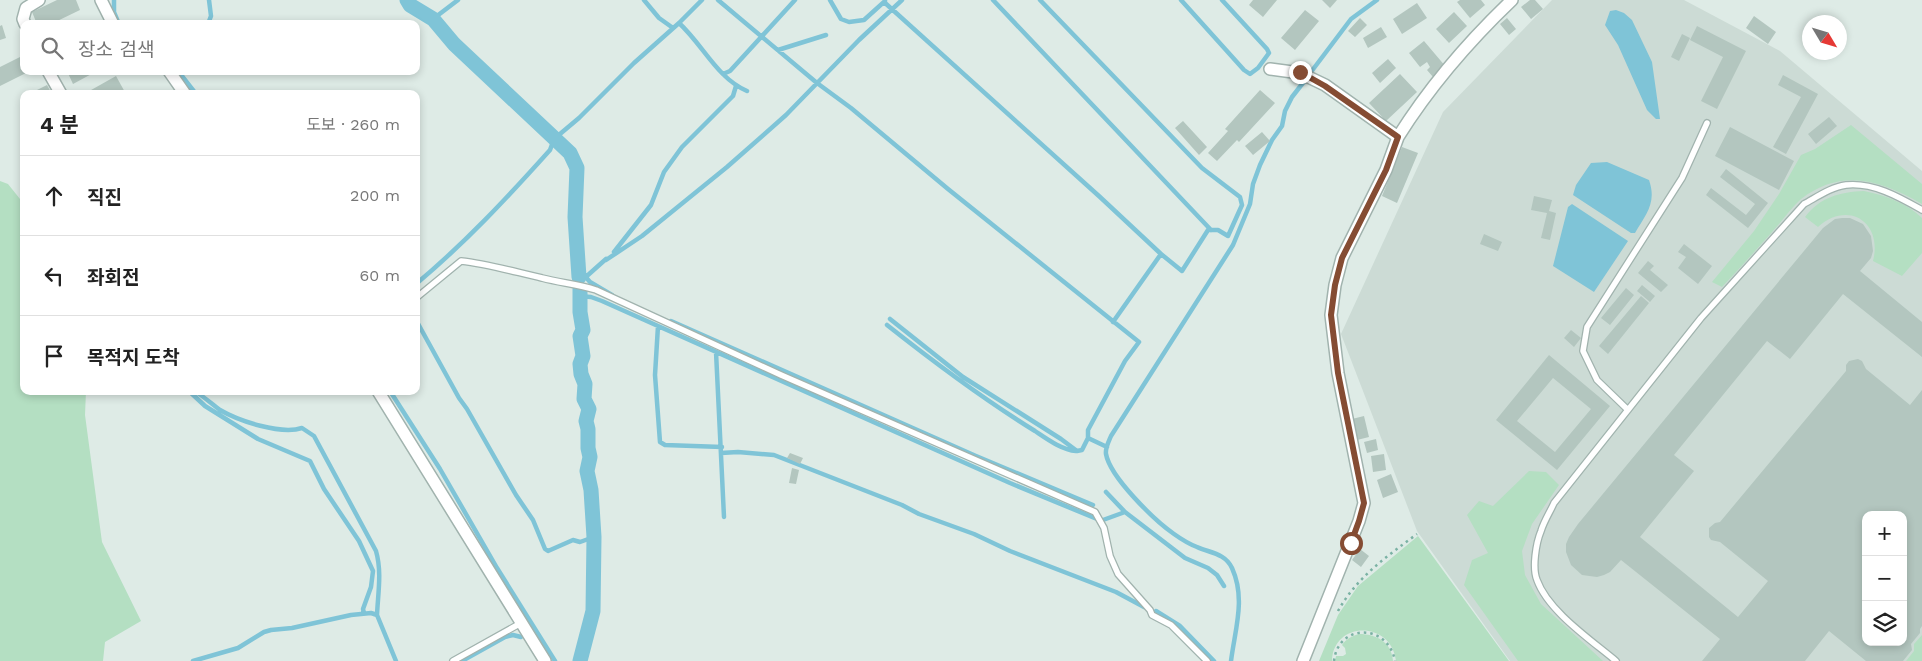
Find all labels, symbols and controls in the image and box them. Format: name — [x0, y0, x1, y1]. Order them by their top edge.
north arrow — [1802, 15, 1847, 60]
search box — [20, 20, 420, 75]
icon: search — [38, 34, 66, 62]
text: 장소 검색 — [78, 38, 154, 61]
route end — [1289, 61, 1312, 84]
text: 4 분 — [40, 112, 79, 137]
text: 도보 · 260 m — [306, 115, 400, 134]
icon: ahead — [40, 182, 68, 210]
text: 직진 — [87, 186, 122, 209]
text: 200 m — [350, 186, 400, 205]
icon: left — [40, 262, 68, 290]
text: 좌회전 — [87, 266, 139, 289]
text: 60 m — [360, 266, 400, 285]
icon: arrive — [40, 342, 68, 370]
text: 목적지 도착 — [87, 346, 180, 369]
map controls — [1862, 511, 1907, 646]
button: + — [1862, 511, 1907, 556]
route start — [1340, 532, 1363, 555]
button: − — [1862, 556, 1907, 601]
button: layers — [1862, 601, 1907, 646]

